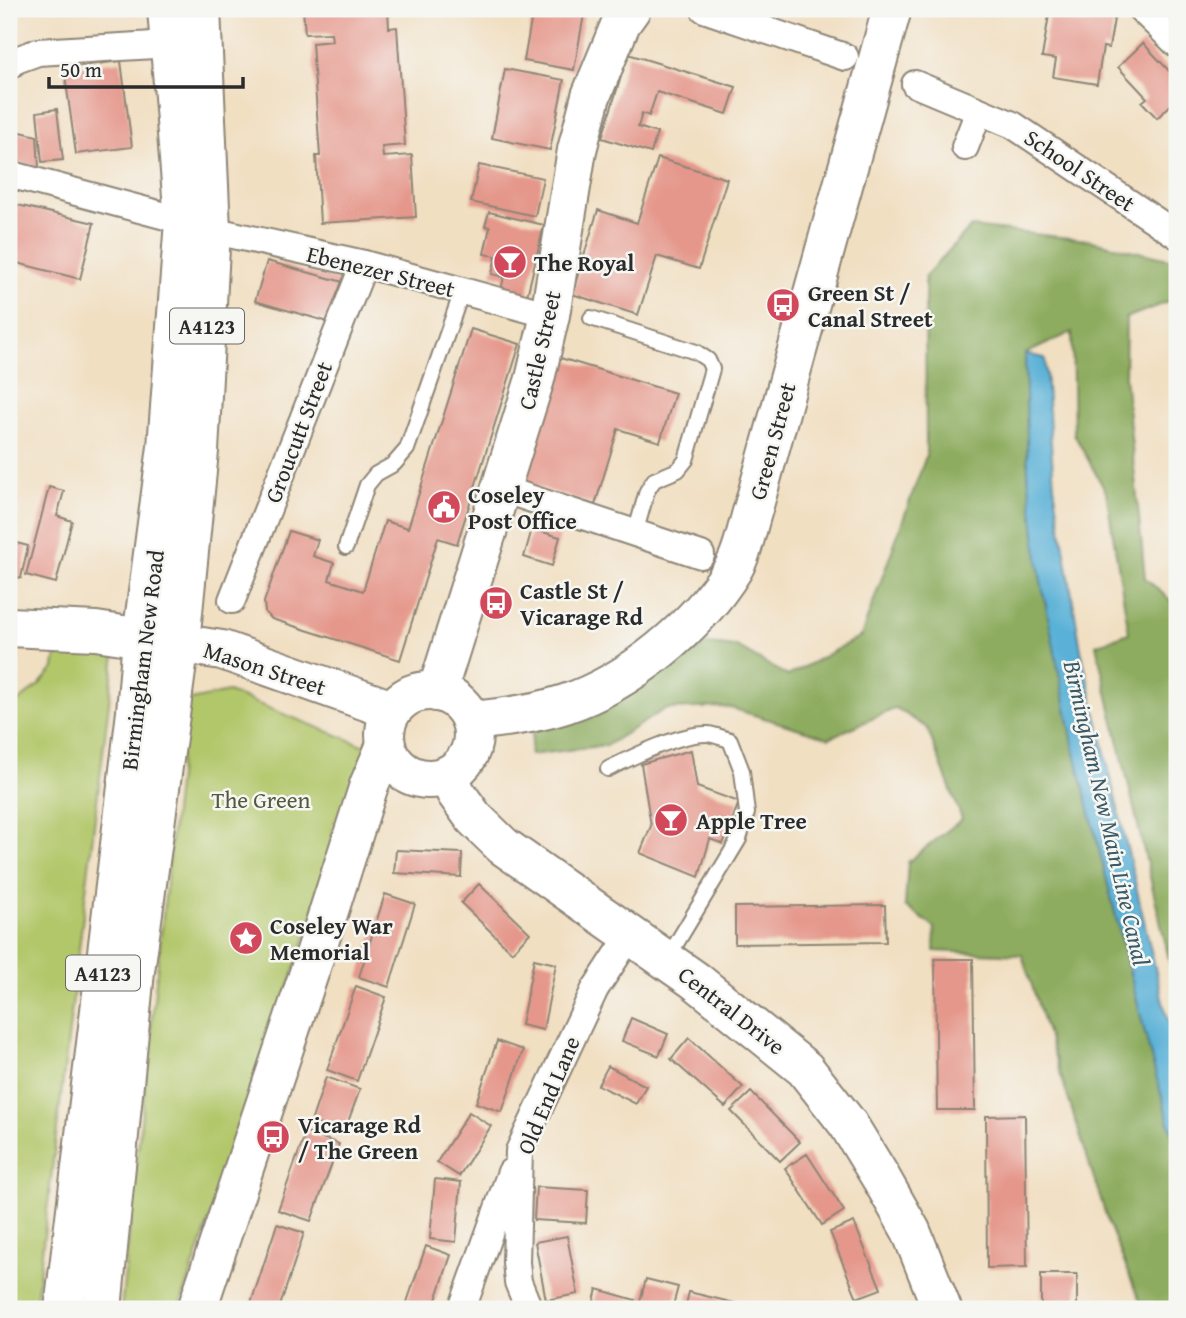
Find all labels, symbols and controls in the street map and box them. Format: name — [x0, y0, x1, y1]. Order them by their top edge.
scale bar — [49, 46, 243, 90]
text: 50 m — [60, 54, 102, 85]
street label: School Street — [1018, 121, 1142, 219]
street label: Ebenezer Street — [303, 237, 459, 305]
bar icon: The Royal — [491, 243, 529, 281]
place label: The Royal — [534, 246, 634, 279]
place label: Green St / Canal Street — [808, 276, 933, 335]
bus stop icon: Green St / Canal Street — [764, 286, 802, 324]
street label: Castle Street — [509, 287, 569, 413]
road number: A4123 — [170, 308, 244, 344]
street label: Groucutt Street — [256, 357, 340, 507]
street label: Green Street — [740, 379, 804, 503]
place label: Coseley Post Office — [468, 478, 577, 537]
public building icon: Coseley Post Office — [425, 488, 463, 526]
street label: Birmingham New Road — [112, 547, 172, 772]
place label: Castle St / Vicarage Rd — [520, 574, 644, 633]
bus stop icon: Castle St / Vicarage Rd — [477, 584, 515, 622]
street label: Mason Street — [200, 633, 330, 703]
water label: Birmingham New Main Line Canal — [1055, 656, 1159, 969]
park label: The Green — [212, 783, 311, 816]
bar icon: Apple Tree — [652, 801, 690, 839]
place label: Apple Tree — [696, 804, 807, 837]
place label: Coseley War Memorial — [270, 909, 393, 968]
place icon: Coseley War Memorial — [227, 919, 265, 957]
road number: A4123 — [66, 956, 140, 990]
street label: Central Drive — [672, 958, 792, 1062]
street label: Old End Lane — [508, 1031, 588, 1159]
place label: Vicarage Rd / The Green — [298, 1108, 422, 1167]
bus stop icon: Vicarage Rd / The Green — [254, 1118, 292, 1156]

